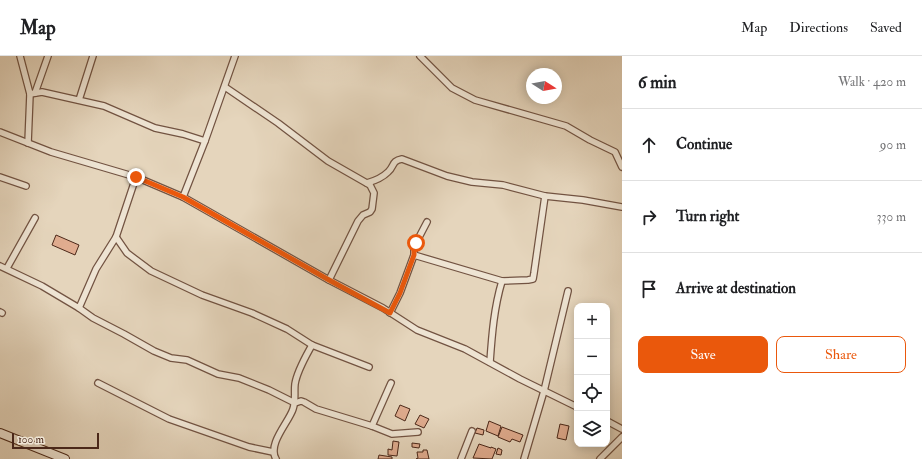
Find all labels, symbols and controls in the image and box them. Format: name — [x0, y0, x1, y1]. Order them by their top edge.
text: Map — [20, 16, 56, 40]
text: Map — [741, 19, 767, 36]
text: Directions — [789, 19, 848, 36]
text: Saved — [870, 19, 902, 36]
north arrow — [526, 68, 562, 104]
text: 6 min — [638, 72, 677, 93]
text: Walk · 420 m — [838, 74, 906, 90]
icon: ahead — [638, 134, 660, 156]
text: Continue — [676, 135, 732, 154]
text: 90 m — [880, 137, 906, 153]
route end — [127, 168, 145, 186]
icon: right — [638, 206, 660, 228]
text: Turn right — [676, 207, 739, 226]
text: 330 m — [877, 209, 906, 225]
route start — [407, 234, 425, 252]
icon: arrive — [638, 278, 660, 300]
text: Arrive at destination — [676, 279, 796, 298]
map controls — [574, 303, 610, 447]
button: + — [574, 303, 610, 339]
button: Save — [638, 336, 768, 373]
button: Share — [776, 336, 906, 373]
button: − — [574, 339, 610, 375]
button: locate — [574, 375, 610, 411]
button: layers — [574, 411, 610, 447]
scale bar — [12, 431, 99, 450]
text: 100 m — [18, 433, 44, 446]

